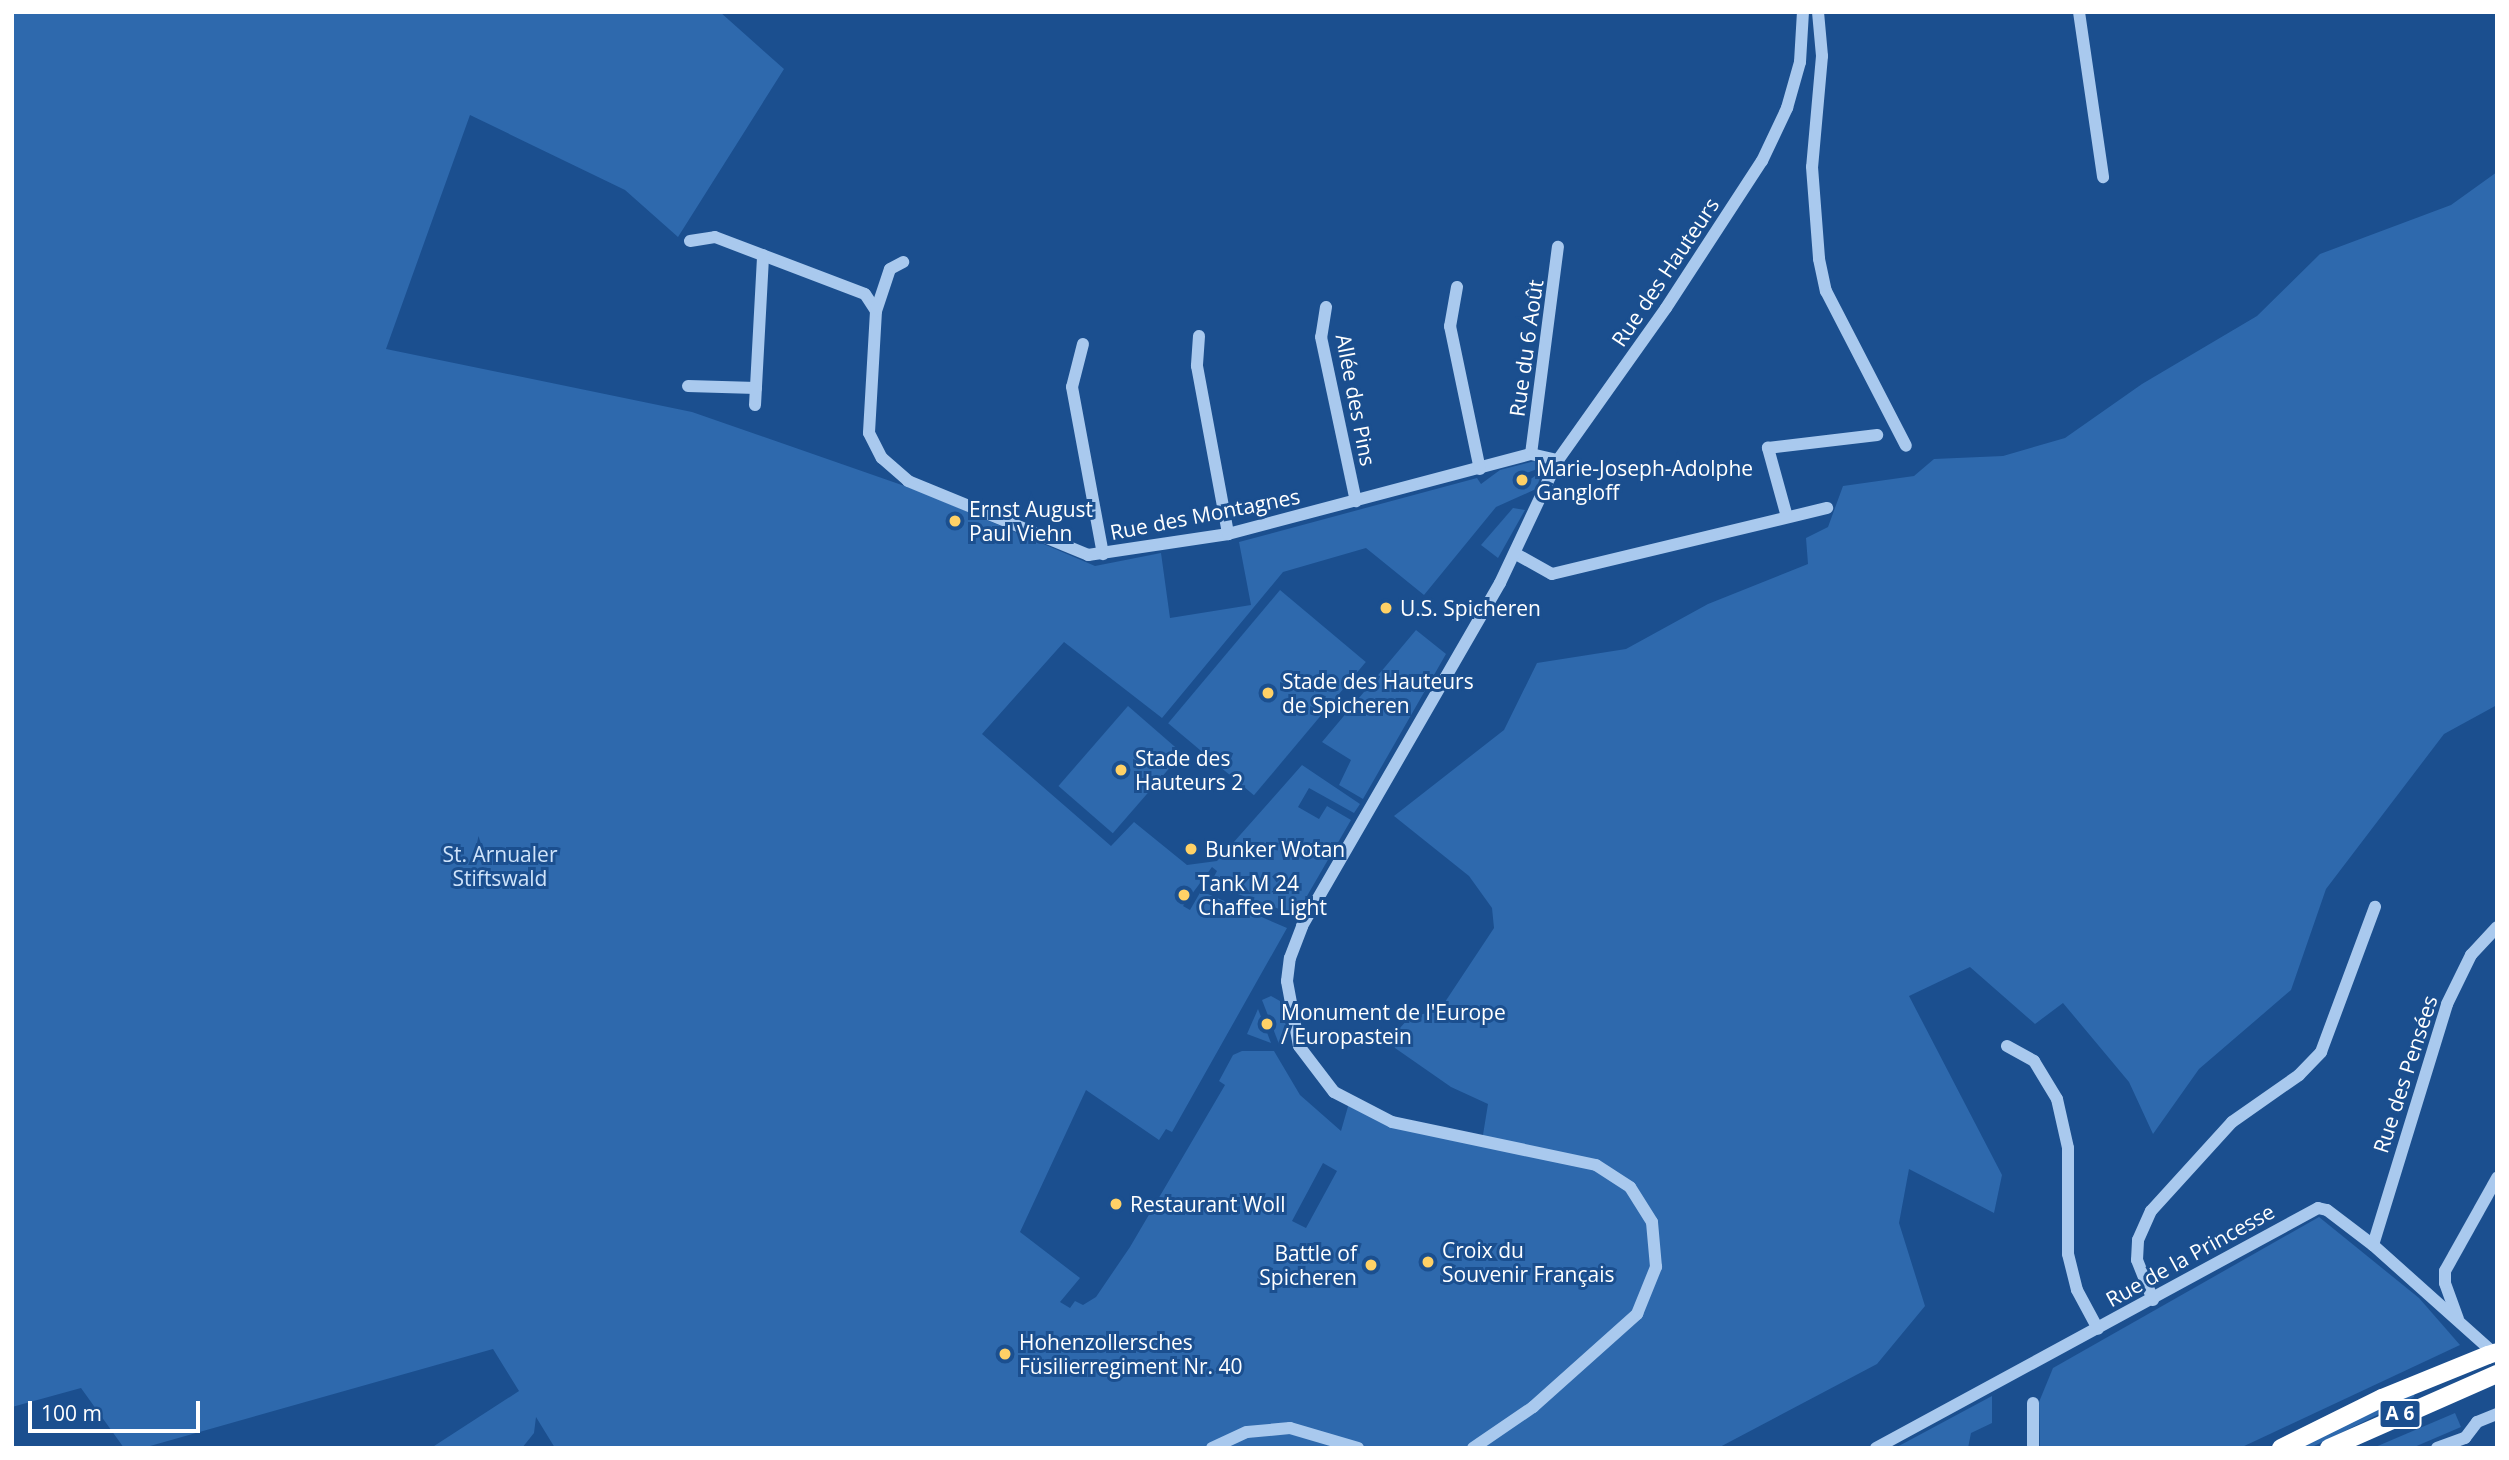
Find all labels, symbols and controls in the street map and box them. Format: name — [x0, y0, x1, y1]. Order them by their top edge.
street label: Rue des Hauteurs — [1606, 193, 1724, 351]
street label: Rue du 6 Août — [1504, 278, 1548, 418]
street label: Allée des Pins — [1331, 332, 1381, 468]
place label: Marie-Joseph-Adolphe Gangloff — [1536, 455, 1753, 505]
marker: Marie-Joseph-Adolphe Gangloff — [1514, 472, 1530, 488]
street label: Rue des Montagnes — [1108, 483, 1302, 545]
place label: Ernst August Paul Viehn — [969, 496, 1093, 546]
marker: Ernst August Paul Viehn — [947, 513, 963, 529]
place label: U.S. Spicheren — [1400, 595, 1541, 621]
marker: U.S. Spicheren — [1378, 600, 1394, 616]
place label: Stade des Hauteurs de Spicheren — [1282, 668, 1474, 718]
marker: Stade des Hauteurs de Spicheren — [1260, 685, 1276, 701]
place label: Stade des Hauteurs 2 — [1135, 745, 1243, 795]
marker: Stade des Hauteurs 2 — [1113, 762, 1129, 778]
place label: Bunker Wotan — [1205, 836, 1345, 862]
park label: St. Arnualer Stiftswald — [443, 841, 557, 891]
marker: Bunker Wotan — [1183, 841, 1199, 857]
place label: Tank M 24 Chaffee Light — [1198, 870, 1327, 920]
marker: Tank M 24 Chaffee Light — [1176, 887, 1192, 903]
street label: Rue des Pensées — [2368, 992, 2442, 1156]
place label: Monument de l'Europe / Europastein — [1281, 999, 1506, 1049]
marker: Monument de l'Europe / Europastein — [1259, 1016, 1275, 1032]
place label: Restaurant Woll — [1130, 1191, 1285, 1217]
marker: Restaurant Woll — [1108, 1196, 1124, 1212]
street label: Rue de la Princesse — [2101, 1198, 2279, 1312]
place label: Croix du Souvenir Français — [1442, 1237, 1615, 1287]
place label: Battle of Spicheren — [1259, 1240, 1357, 1290]
marker: Croix du Souvenir Français — [1420, 1254, 1436, 1270]
marker: Battle of Spicheren — [1363, 1257, 1379, 1273]
place label: Hohenzollersches Füsilierregiment Nr. 40 — [1019, 1329, 1243, 1379]
marker: Hohenzollersches Füsilierregiment Nr. 40 — [997, 1346, 1013, 1362]
scale bar — [32, 1386, 203, 1430]
road number: A 6 — [2377, 1398, 2423, 1430]
text: 100 m — [41, 1399, 102, 1427]

